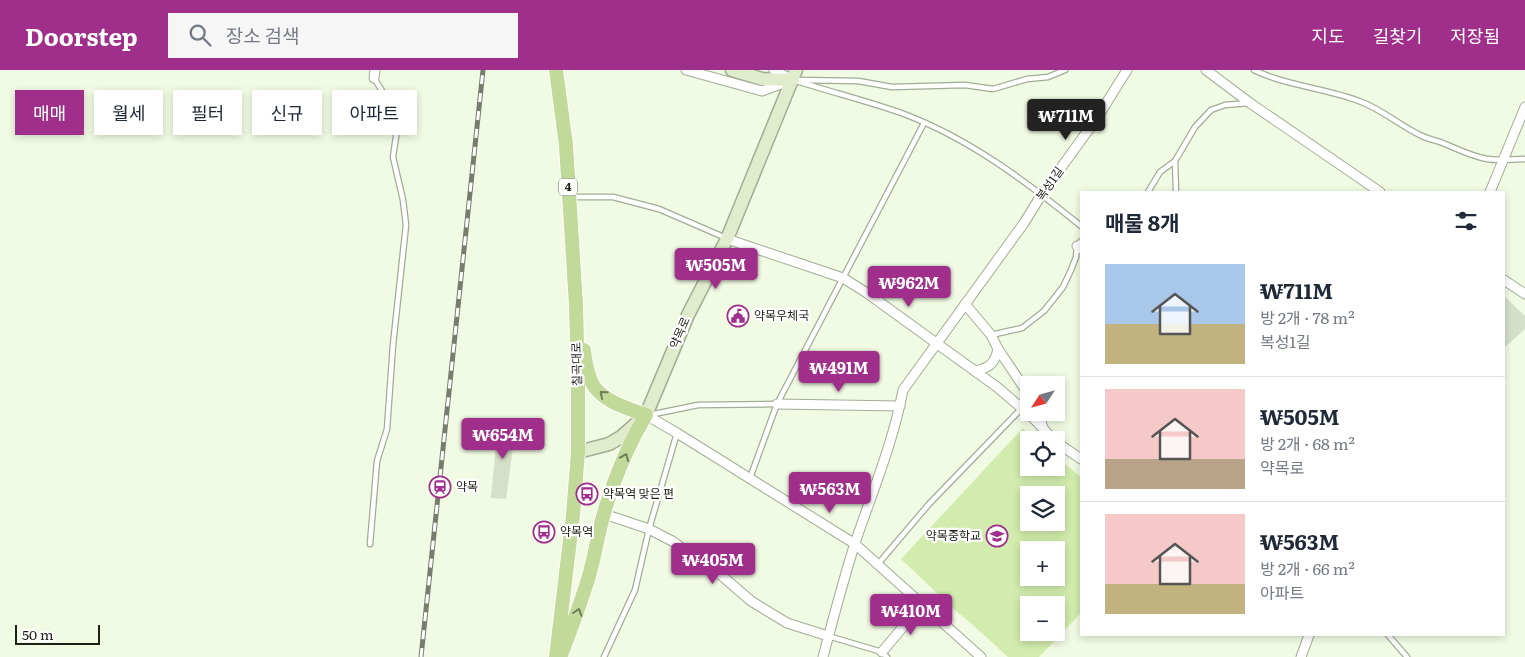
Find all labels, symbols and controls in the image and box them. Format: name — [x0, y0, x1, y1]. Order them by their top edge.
search box — [168, 13, 518, 58]
text: Doorstep — [25, 18, 138, 53]
icon: search — [186, 21, 214, 49]
text: 장소 검색 — [226, 21, 299, 49]
text: 지도 — [1312, 22, 1345, 49]
text: 길찾기 — [1373, 22, 1422, 49]
text: 저장됨 — [1450, 22, 1500, 49]
chip: 매매 — [15, 90, 84, 135]
chip: 월세 — [94, 90, 163, 135]
chip: 필터 — [173, 90, 242, 135]
chip: 신규 — [252, 90, 322, 135]
chip: 아파트 — [332, 90, 417, 135]
pin: ₩711M — [1031, 98, 1101, 141]
text: ₩711M — [1038, 103, 1094, 127]
street label: 복성1길 — [1031, 163, 1067, 204]
road number: 4 — [559, 178, 577, 195]
text: 매물 8개 — [1105, 206, 1180, 237]
icon: filters — [1452, 207, 1480, 235]
pin: ₩505M — [681, 248, 751, 290]
text: ₩505M — [686, 252, 746, 276]
pin: ₩962M — [874, 266, 944, 308]
text: ₩962M — [879, 270, 939, 294]
text: ₩711M — [1260, 274, 1333, 305]
icon: home — [1145, 284, 1205, 344]
public building icon: 약목우체국 — [726, 304, 750, 328]
text: 방 2개 · 78 m² — [1260, 305, 1354, 329]
place label: 약목우체국 — [754, 306, 809, 324]
street label: 약목로 — [664, 314, 694, 351]
text: 복성1길 — [1260, 329, 1311, 353]
street label: 칠곡대로 — [567, 342, 585, 386]
pin: ₩491M — [804, 350, 874, 393]
text: ₩491M — [810, 355, 868, 379]
north arrow — [1020, 376, 1065, 421]
map controls — [1020, 376, 1065, 641]
one-way arrow — [600, 391, 609, 399]
text: ₩505M — [1260, 400, 1340, 431]
icon: home — [1145, 409, 1205, 469]
pin: ₩654M — [468, 418, 538, 460]
text: ₩654M — [472, 422, 534, 446]
button: locate — [1020, 431, 1065, 476]
text: 방 2개 · 68 m² — [1260, 431, 1355, 455]
one-way arrow — [619, 453, 629, 461]
text: 약목로 — [1260, 455, 1304, 479]
pin: ₩563M — [795, 472, 865, 514]
station icon: 약목 — [428, 475, 452, 499]
text: ₩563M — [800, 476, 860, 500]
place label: 약목 — [456, 477, 478, 495]
bus stop icon: 약목역 맞은 편 — [575, 482, 599, 506]
place label: 약목역 맞은 편 — [603, 484, 674, 502]
button: layers — [1020, 486, 1065, 531]
bus stop icon: 약목역 — [532, 520, 556, 544]
place label: 약목역 — [560, 522, 593, 540]
school or university icon: 약목중학교 — [985, 524, 1009, 548]
text: ₩563M — [1260, 525, 1339, 556]
place label: 약목중학교 — [926, 526, 981, 544]
icon: home — [1145, 534, 1205, 594]
button: + — [1020, 541, 1065, 586]
pin: ₩405M — [678, 542, 748, 585]
text: ₩405M — [682, 547, 744, 571]
text: 방 2개 · 66 m² — [1260, 556, 1355, 580]
text: 아파트 — [1260, 580, 1304, 604]
pin: ₩410M — [876, 594, 946, 636]
button: − — [1020, 596, 1065, 641]
text: ₩410M — [881, 598, 941, 622]
one-way arrow — [572, 608, 582, 616]
scale bar — [15, 622, 100, 645]
text: 50 m — [22, 624, 54, 644]

